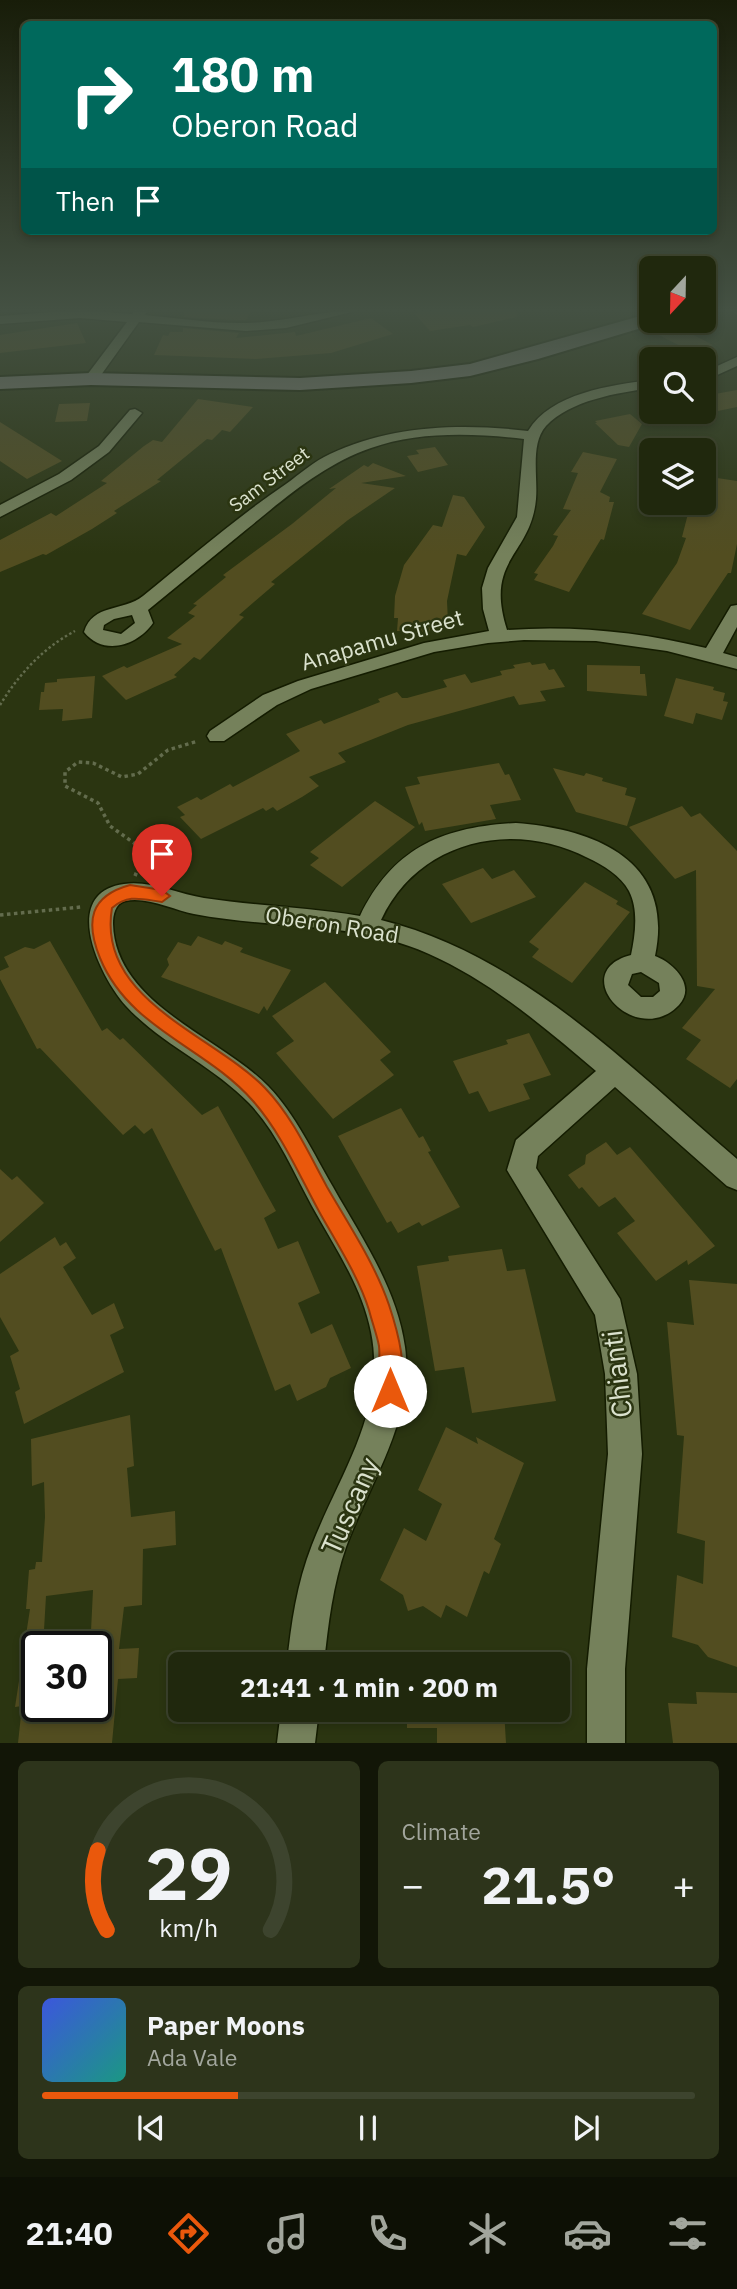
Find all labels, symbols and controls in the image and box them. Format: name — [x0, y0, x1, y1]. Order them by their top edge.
text: 180 m — [171, 42, 315, 105]
icon: right — [56, 49, 147, 140]
text: Oberon Road — [171, 104, 359, 146]
icon: arrive — [129, 182, 167, 220]
text: Then — [56, 184, 115, 218]
north arrow — [639, 256, 716, 332]
map controls — [639, 256, 716, 515]
button: search — [639, 347, 716, 424]
button: layers — [639, 438, 716, 515]
street label: Sam Street — [224, 441, 314, 517]
street label: Anapamu Street — [297, 602, 466, 677]
pin — [132, 824, 192, 896]
icon: arrive — [143, 835, 181, 873]
street label: Oberon Road — [263, 899, 401, 949]
street label: Chianti — [593, 1328, 640, 1420]
position arrow — [353, 1354, 427, 1428]
street label: Tuscany — [312, 1451, 387, 1560]
speed limit sign: 30 — [21, 1631, 112, 1722]
text: 21:41 · 1 min · 200 m — [240, 1670, 498, 1704]
text: Climate — [402, 1816, 481, 1846]
text: 29 — [145, 1826, 232, 1921]
text: 21.5° — [481, 1851, 615, 1918]
text: − — [402, 1860, 424, 1909]
text: + — [672, 1860, 695, 1909]
text: km/h — [159, 1911, 218, 1944]
text: Paper Moons — [147, 2008, 305, 2042]
text: Ada Vale — [147, 2042, 237, 2072]
icon: previous — [132, 2109, 170, 2147]
icon: pause — [349, 2109, 387, 2147]
icon: next — [567, 2109, 605, 2147]
icon: directions — [164, 2209, 213, 2258]
icon: music — [263, 2209, 312, 2258]
icon: phone — [363, 2209, 412, 2258]
icon: climate — [463, 2209, 512, 2258]
icon: car — [563, 2209, 612, 2258]
icon: filters — [663, 2209, 712, 2258]
text: 21:40 — [25, 2212, 113, 2254]

